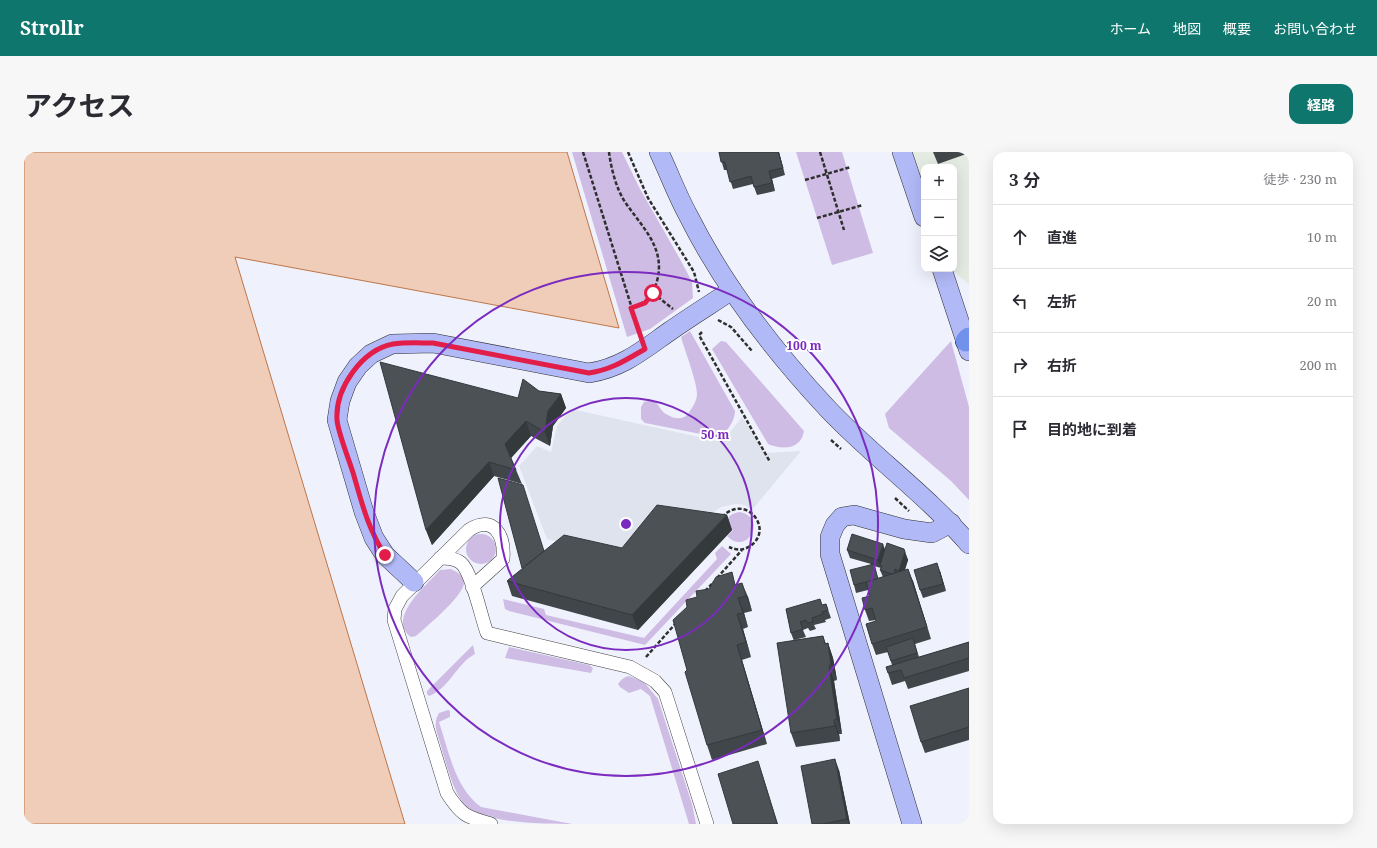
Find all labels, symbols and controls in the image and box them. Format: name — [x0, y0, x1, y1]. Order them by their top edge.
text: Strollr — [20, 15, 84, 41]
text: ホーム — [1109, 19, 1151, 38]
text: 地図 — [1173, 19, 1201, 38]
text: 概要 — [1223, 19, 1251, 38]
text: お問い合わせ — [1273, 19, 1357, 38]
button: 経路 — [1289, 84, 1353, 124]
text: アクセス — [24, 86, 135, 124]
map controls — [921, 164, 957, 272]
button: + — [921, 164, 957, 200]
text: 3 分 — [1009, 168, 1040, 191]
text: 徒歩 · 230 m — [1264, 170, 1337, 188]
button: − — [921, 200, 957, 236]
icon: ahead — [1009, 226, 1031, 248]
text: 直進 — [1047, 227, 1077, 247]
text: 10 m — [1307, 228, 1337, 246]
button: layers — [921, 236, 957, 272]
route start — [644, 284, 662, 302]
icon: left — [1009, 290, 1031, 312]
text: 左折 — [1047, 291, 1077, 311]
text: 20 m — [1307, 292, 1337, 310]
text: 100 m — [786, 337, 822, 354]
icon: right — [1009, 354, 1031, 376]
text: 右折 — [1047, 355, 1077, 375]
text: 200 m — [1300, 356, 1337, 374]
icon: arrive — [1009, 418, 1031, 440]
text: 目的地に到着 — [1047, 419, 1137, 439]
text: 50 m — [701, 426, 729, 443]
centre of rings — [619, 517, 633, 531]
route end — [376, 546, 394, 564]

